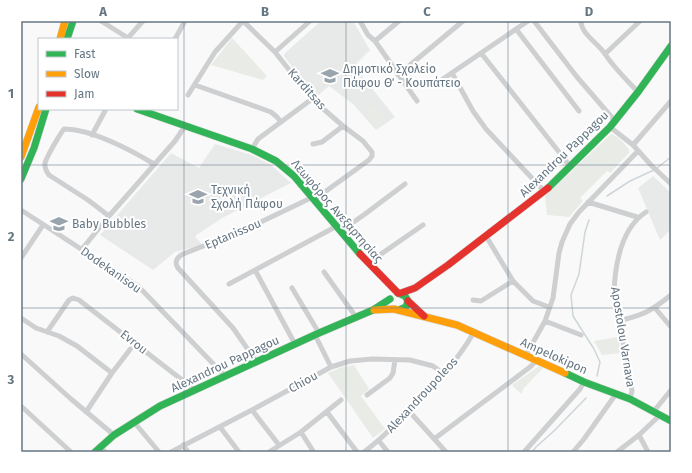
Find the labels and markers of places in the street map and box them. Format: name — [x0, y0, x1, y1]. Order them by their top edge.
place label: Δημοτικό Σχολείο Πάφου Θ΄ - Κουπάτειο — [343, 62, 461, 90]
school or university icon: Δημοτικό Σχολείο Πάφου Θ΄ - Κουπάτειο — [320, 66, 340, 86]
place label: Τεχνική Σχολή Πάφου — [211, 183, 283, 211]
school or university icon: Τεχνική Σχολή Πάφου — [188, 187, 208, 207]
school or university icon: Baby Bubbles — [49, 214, 69, 234]
place label: Baby Bubbles — [72, 217, 147, 231]

